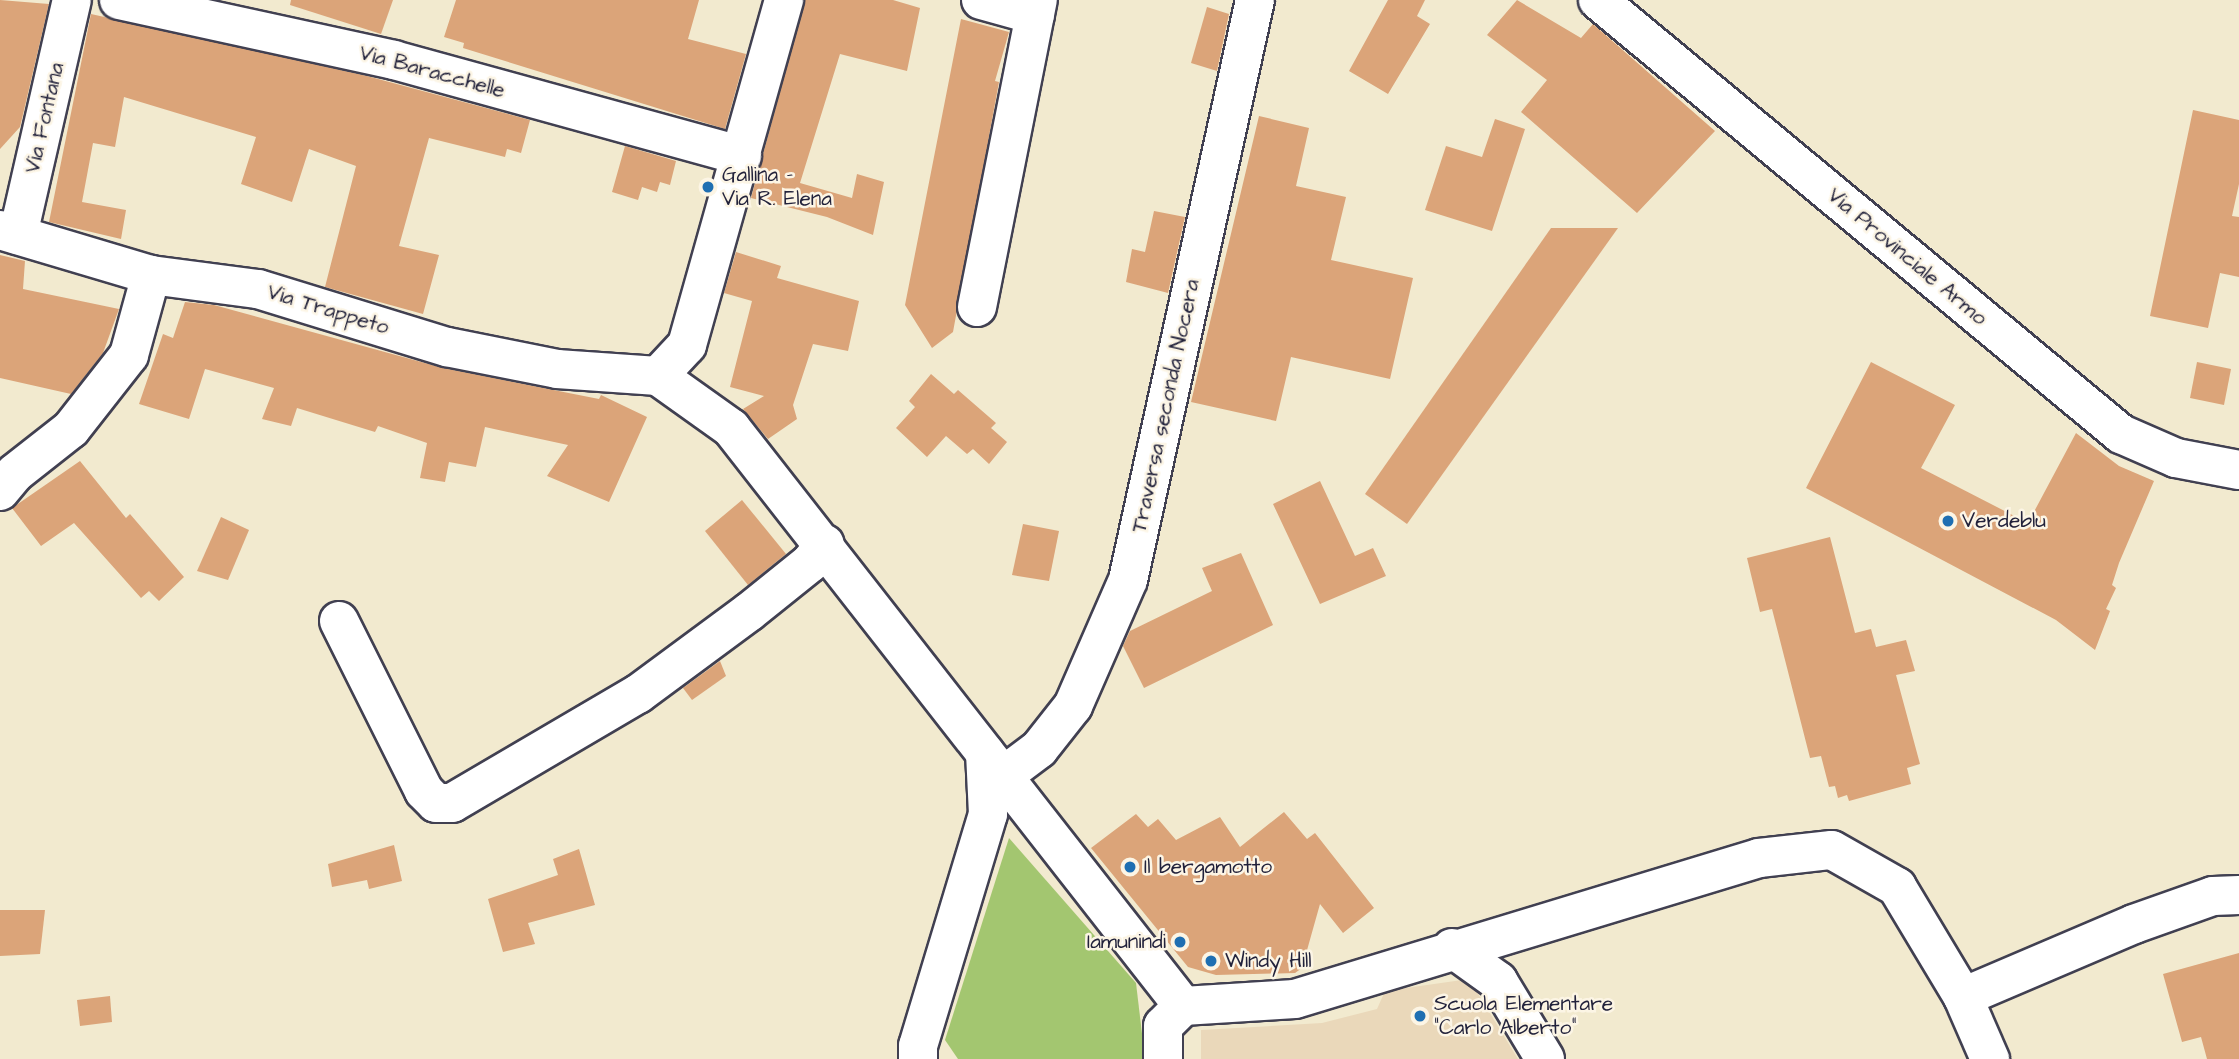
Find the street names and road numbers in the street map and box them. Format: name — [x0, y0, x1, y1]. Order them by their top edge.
street label: Via Baracchelle — [356, 40, 508, 104]
street label: Via Fontana — [20, 60, 70, 176]
street label: Via Provinciale Armo — [1822, 183, 1992, 331]
street label: Traversa seconda Nocera — [1127, 277, 1205, 535]
street label: Via Trappeto — [264, 280, 392, 340]

